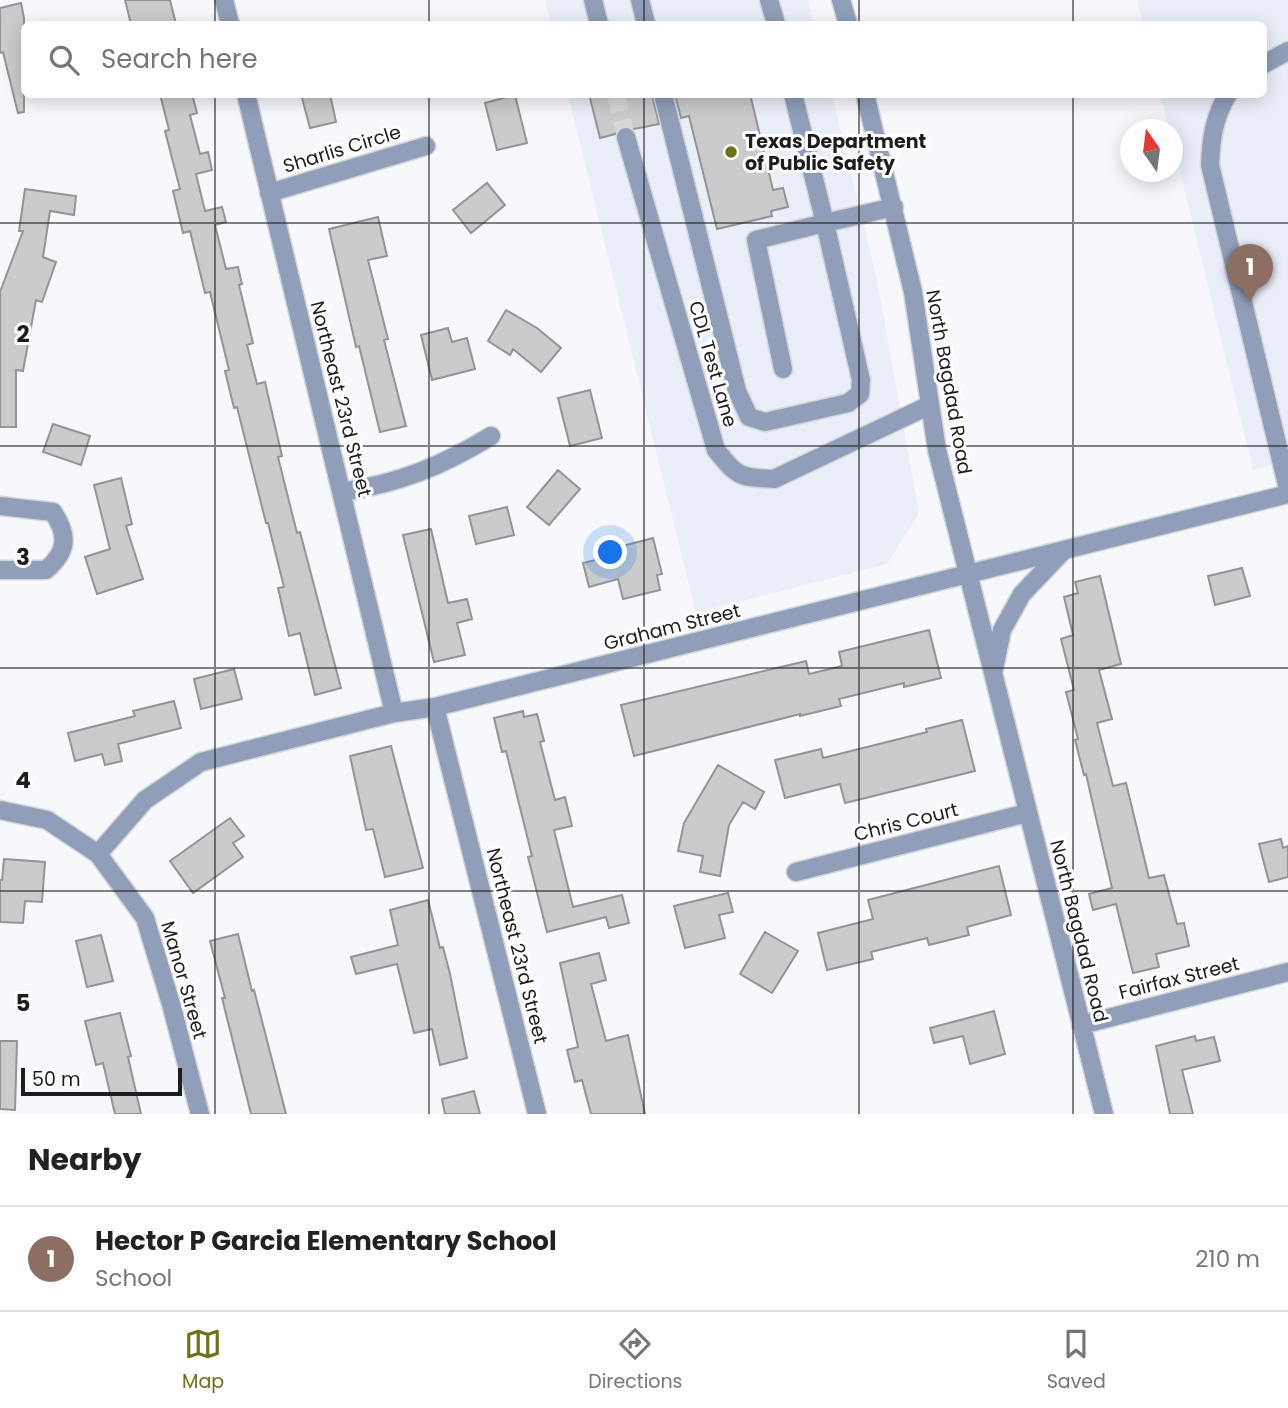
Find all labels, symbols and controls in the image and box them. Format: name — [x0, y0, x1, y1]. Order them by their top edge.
search box — [21, 21, 1267, 98]
icon: search — [45, 41, 83, 79]
text: Search here — [101, 41, 258, 77]
street label: Sharlis Circle — [280, 118, 404, 180]
north arrow — [1120, 119, 1183, 182]
place label: Texas Department of Public Safety — [745, 128, 926, 177]
marker: Texas Department of Public Safety — [723, 144, 739, 160]
pin: 1 — [1227, 244, 1273, 302]
street label: North Bagdad Road — [919, 288, 979, 476]
street label: Northeast 23rd Street — [304, 298, 378, 500]
street label: CDL Test Lane — [682, 298, 744, 430]
text: 2 — [16, 318, 30, 350]
your location — [593, 535, 627, 569]
text: 3 — [16, 541, 30, 573]
street label: Graham Street — [601, 597, 743, 657]
text: 4 — [15, 764, 31, 796]
street label: Chris Court — [851, 796, 961, 848]
street label: North Bagdad Road — [1043, 837, 1115, 1025]
street label: Northeast 23rd Street — [480, 845, 554, 1047]
street label: Manor Street — [154, 918, 214, 1042]
street label: Fairfax Street — [1116, 950, 1242, 1006]
text: 5 — [16, 987, 30, 1019]
scale bar — [21, 1065, 182, 1097]
text: 50 m — [32, 1066, 81, 1093]
text: Nearby — [28, 1138, 142, 1181]
text: Hector P Garcia Elementary School — [95, 1223, 557, 1259]
text: 1 — [47, 1243, 55, 1275]
text: 210 m — [1195, 1243, 1260, 1275]
text: School — [95, 1262, 172, 1294]
tab: Map — [182, 1325, 224, 1396]
tab: Directions — [588, 1325, 683, 1396]
tab: Saved — [1047, 1325, 1106, 1396]

